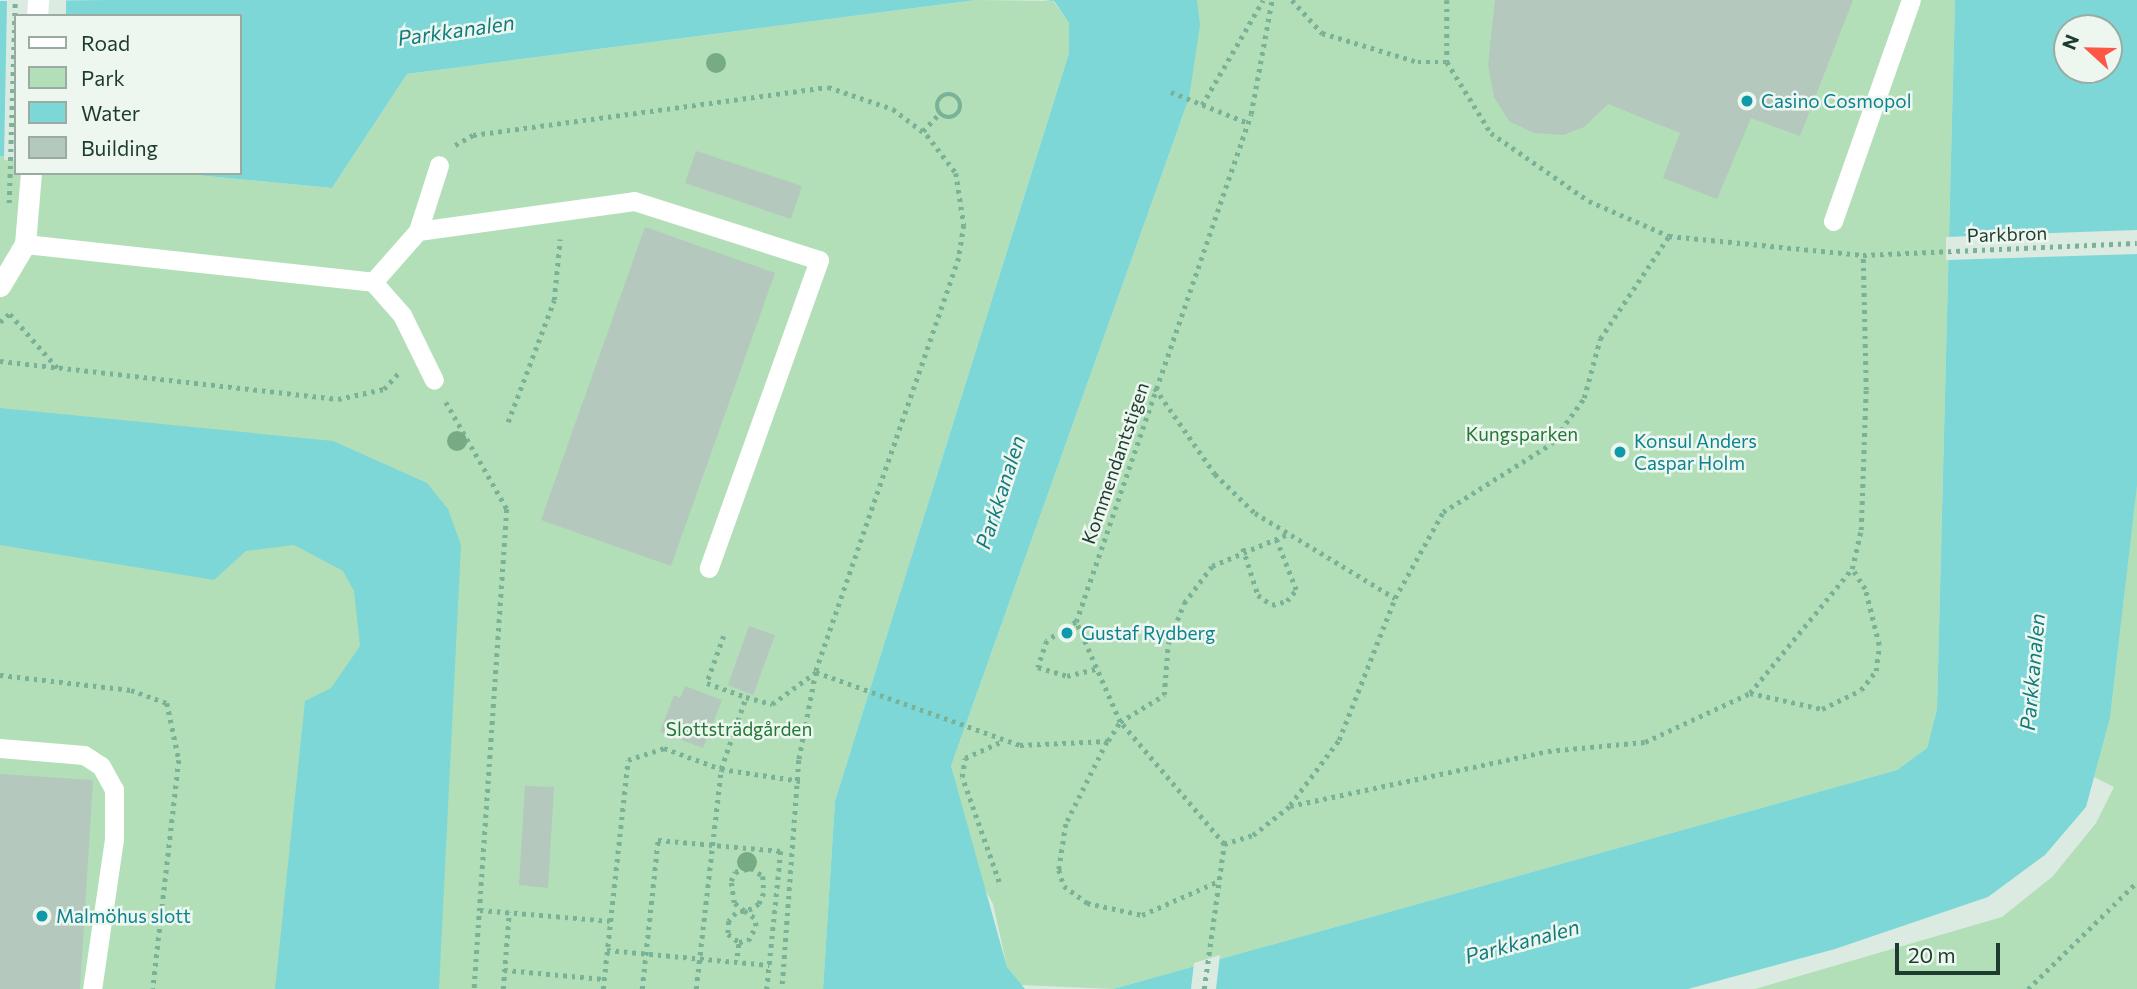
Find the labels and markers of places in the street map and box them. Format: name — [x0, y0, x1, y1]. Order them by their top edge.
place label: Casino Cosmopol — [1761, 90, 1912, 112]
marker: Casino Cosmopol — [1739, 93, 1755, 109]
place label: Konsul Anders Caspar Holm — [1634, 430, 1757, 474]
marker: Konsul Anders Caspar Holm — [1612, 444, 1628, 460]
place label: Gustaf Rydberg — [1081, 622, 1215, 644]
marker: Gustaf Rydberg — [1059, 625, 1075, 641]
place label: Malmöhus slott — [56, 905, 191, 927]
marker: Malmöhus slott — [34, 908, 50, 924]

